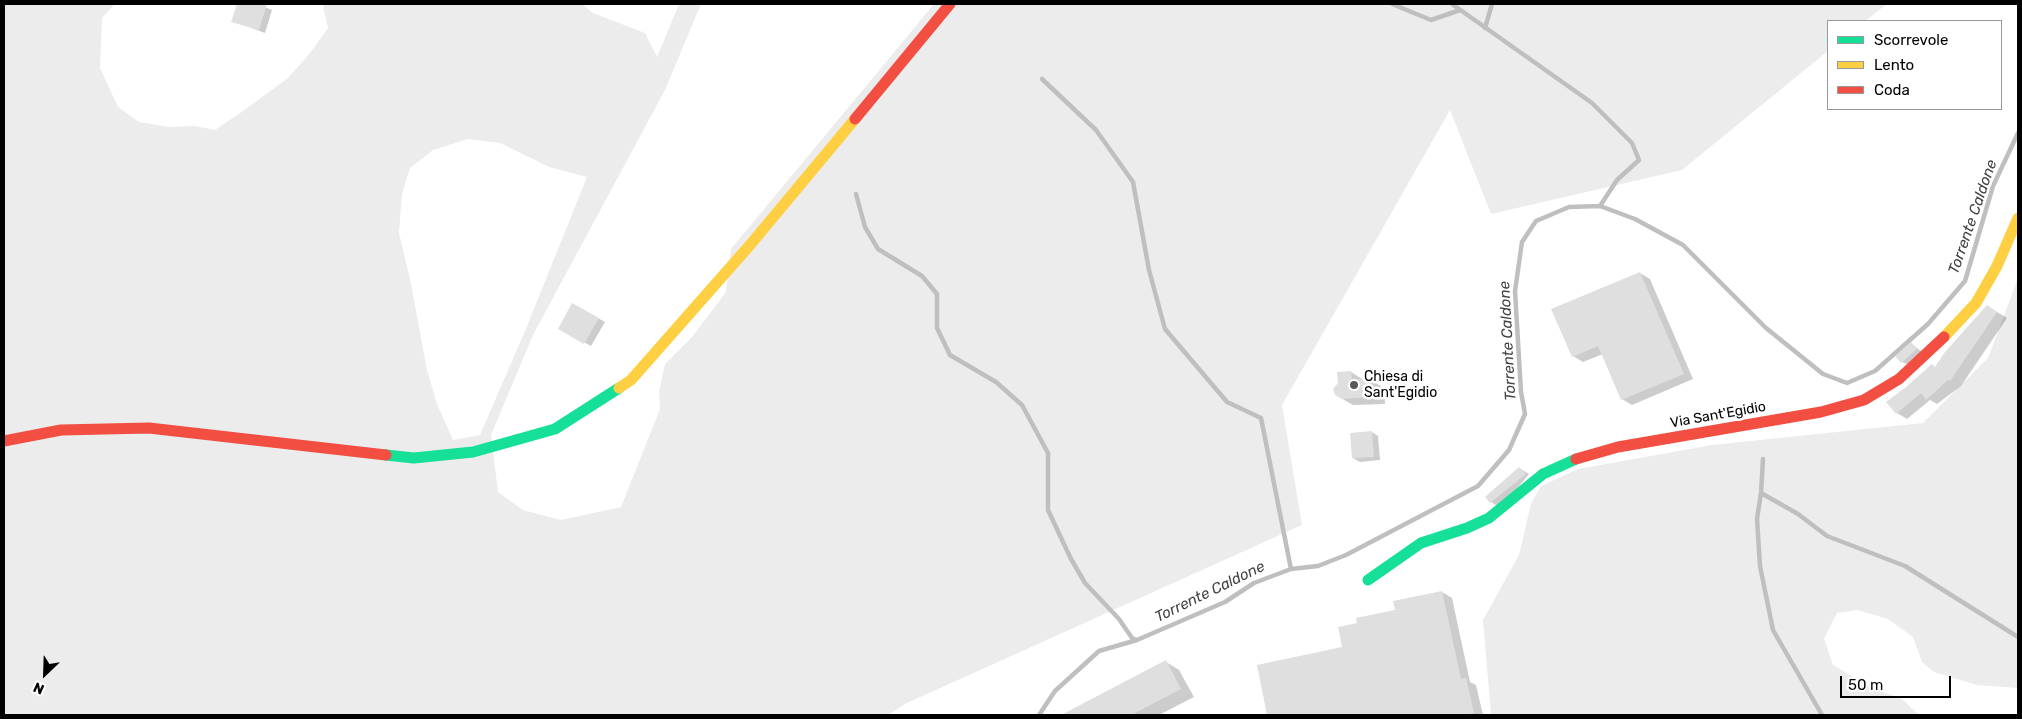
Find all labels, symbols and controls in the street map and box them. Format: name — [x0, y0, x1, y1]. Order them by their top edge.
legend — [1827, 20, 2002, 110]
text: Scorrevole — [1874, 31, 1948, 49]
text: Lento — [1874, 56, 1914, 74]
text: Coda — [1874, 81, 1910, 99]
water label: Torrente Caldone — [1945, 157, 2001, 277]
water label: Torrente Caldone — [1496, 281, 1520, 401]
place label: Chiesa di Sant'Egidio — [1364, 369, 1437, 402]
marker: Chiesa di Sant'Egidio — [1348, 379, 1360, 391]
street label: Via Sant'Egidio — [1669, 398, 1767, 432]
water label: Torrente Caldone — [1152, 558, 1268, 626]
north arrow — [20, 649, 70, 699]
scale bar — [1842, 666, 1953, 698]
text: 50 m — [1848, 676, 1883, 694]
text: N — [31, 678, 47, 698]

